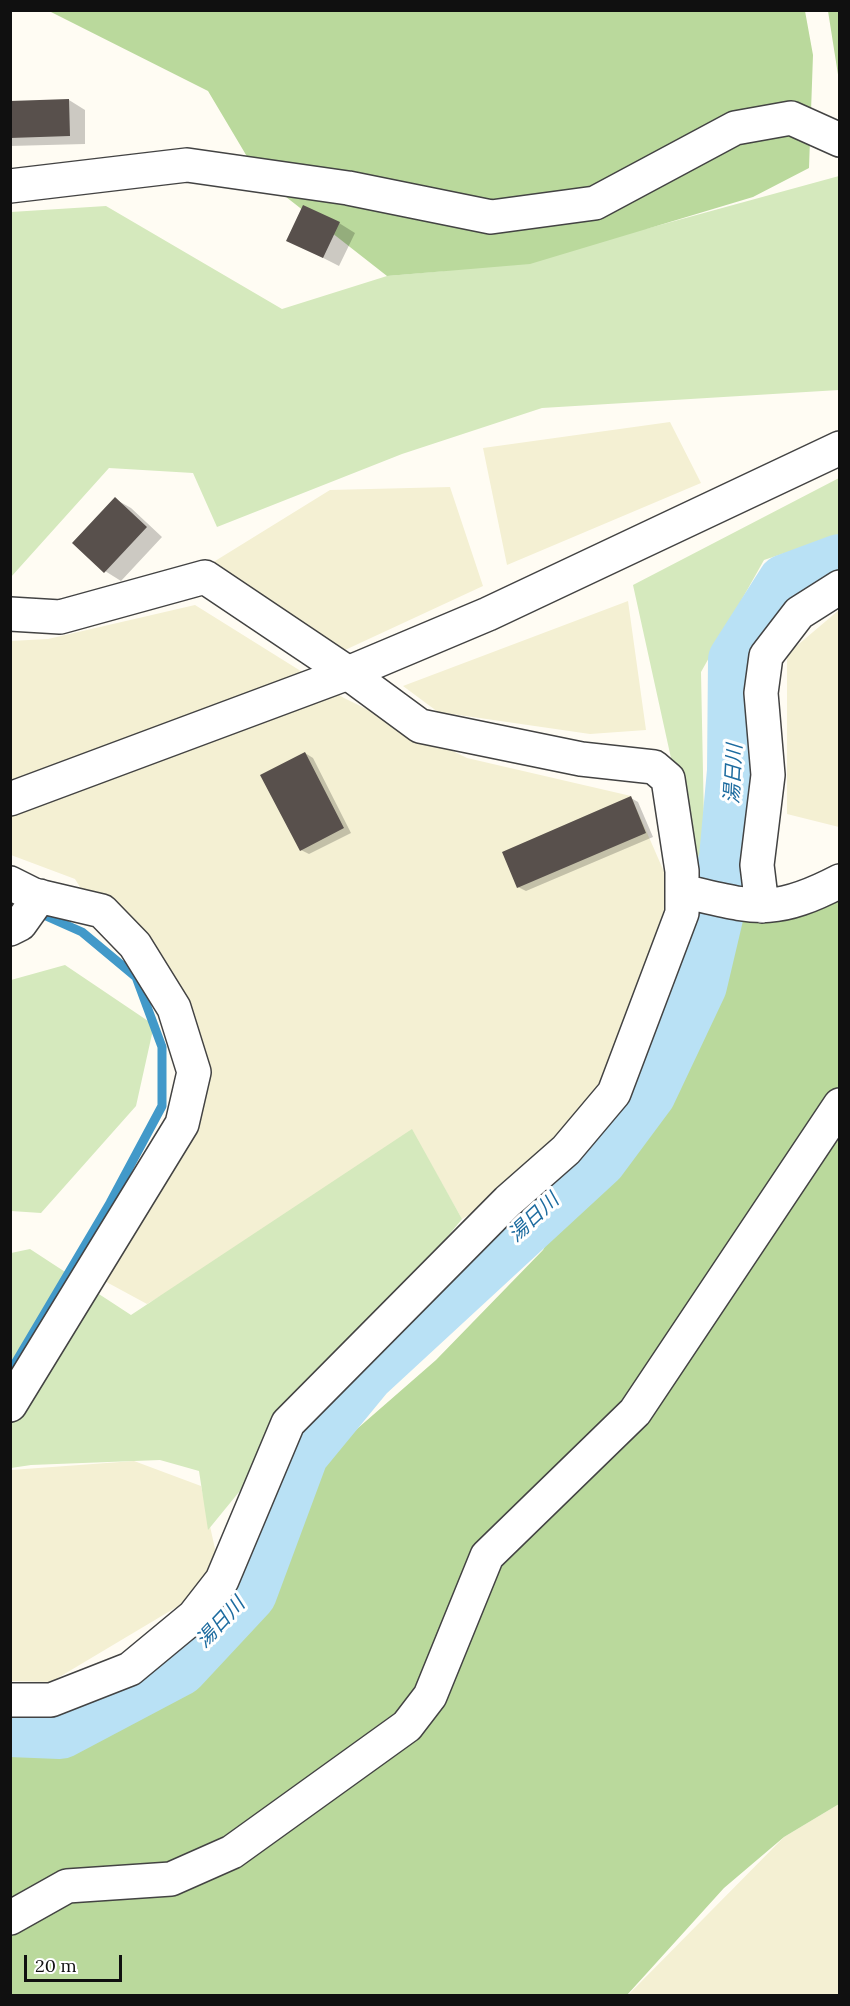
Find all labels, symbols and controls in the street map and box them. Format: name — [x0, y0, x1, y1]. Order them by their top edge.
water label: 湯日川 — [720, 743, 748, 805]
water label: 湯日川 — [504, 1189, 564, 1247]
water label: 湯日川 — [192, 1593, 250, 1653]
scale bar — [27, 1943, 124, 1981]
text: 20 m — [35, 1954, 77, 1977]

